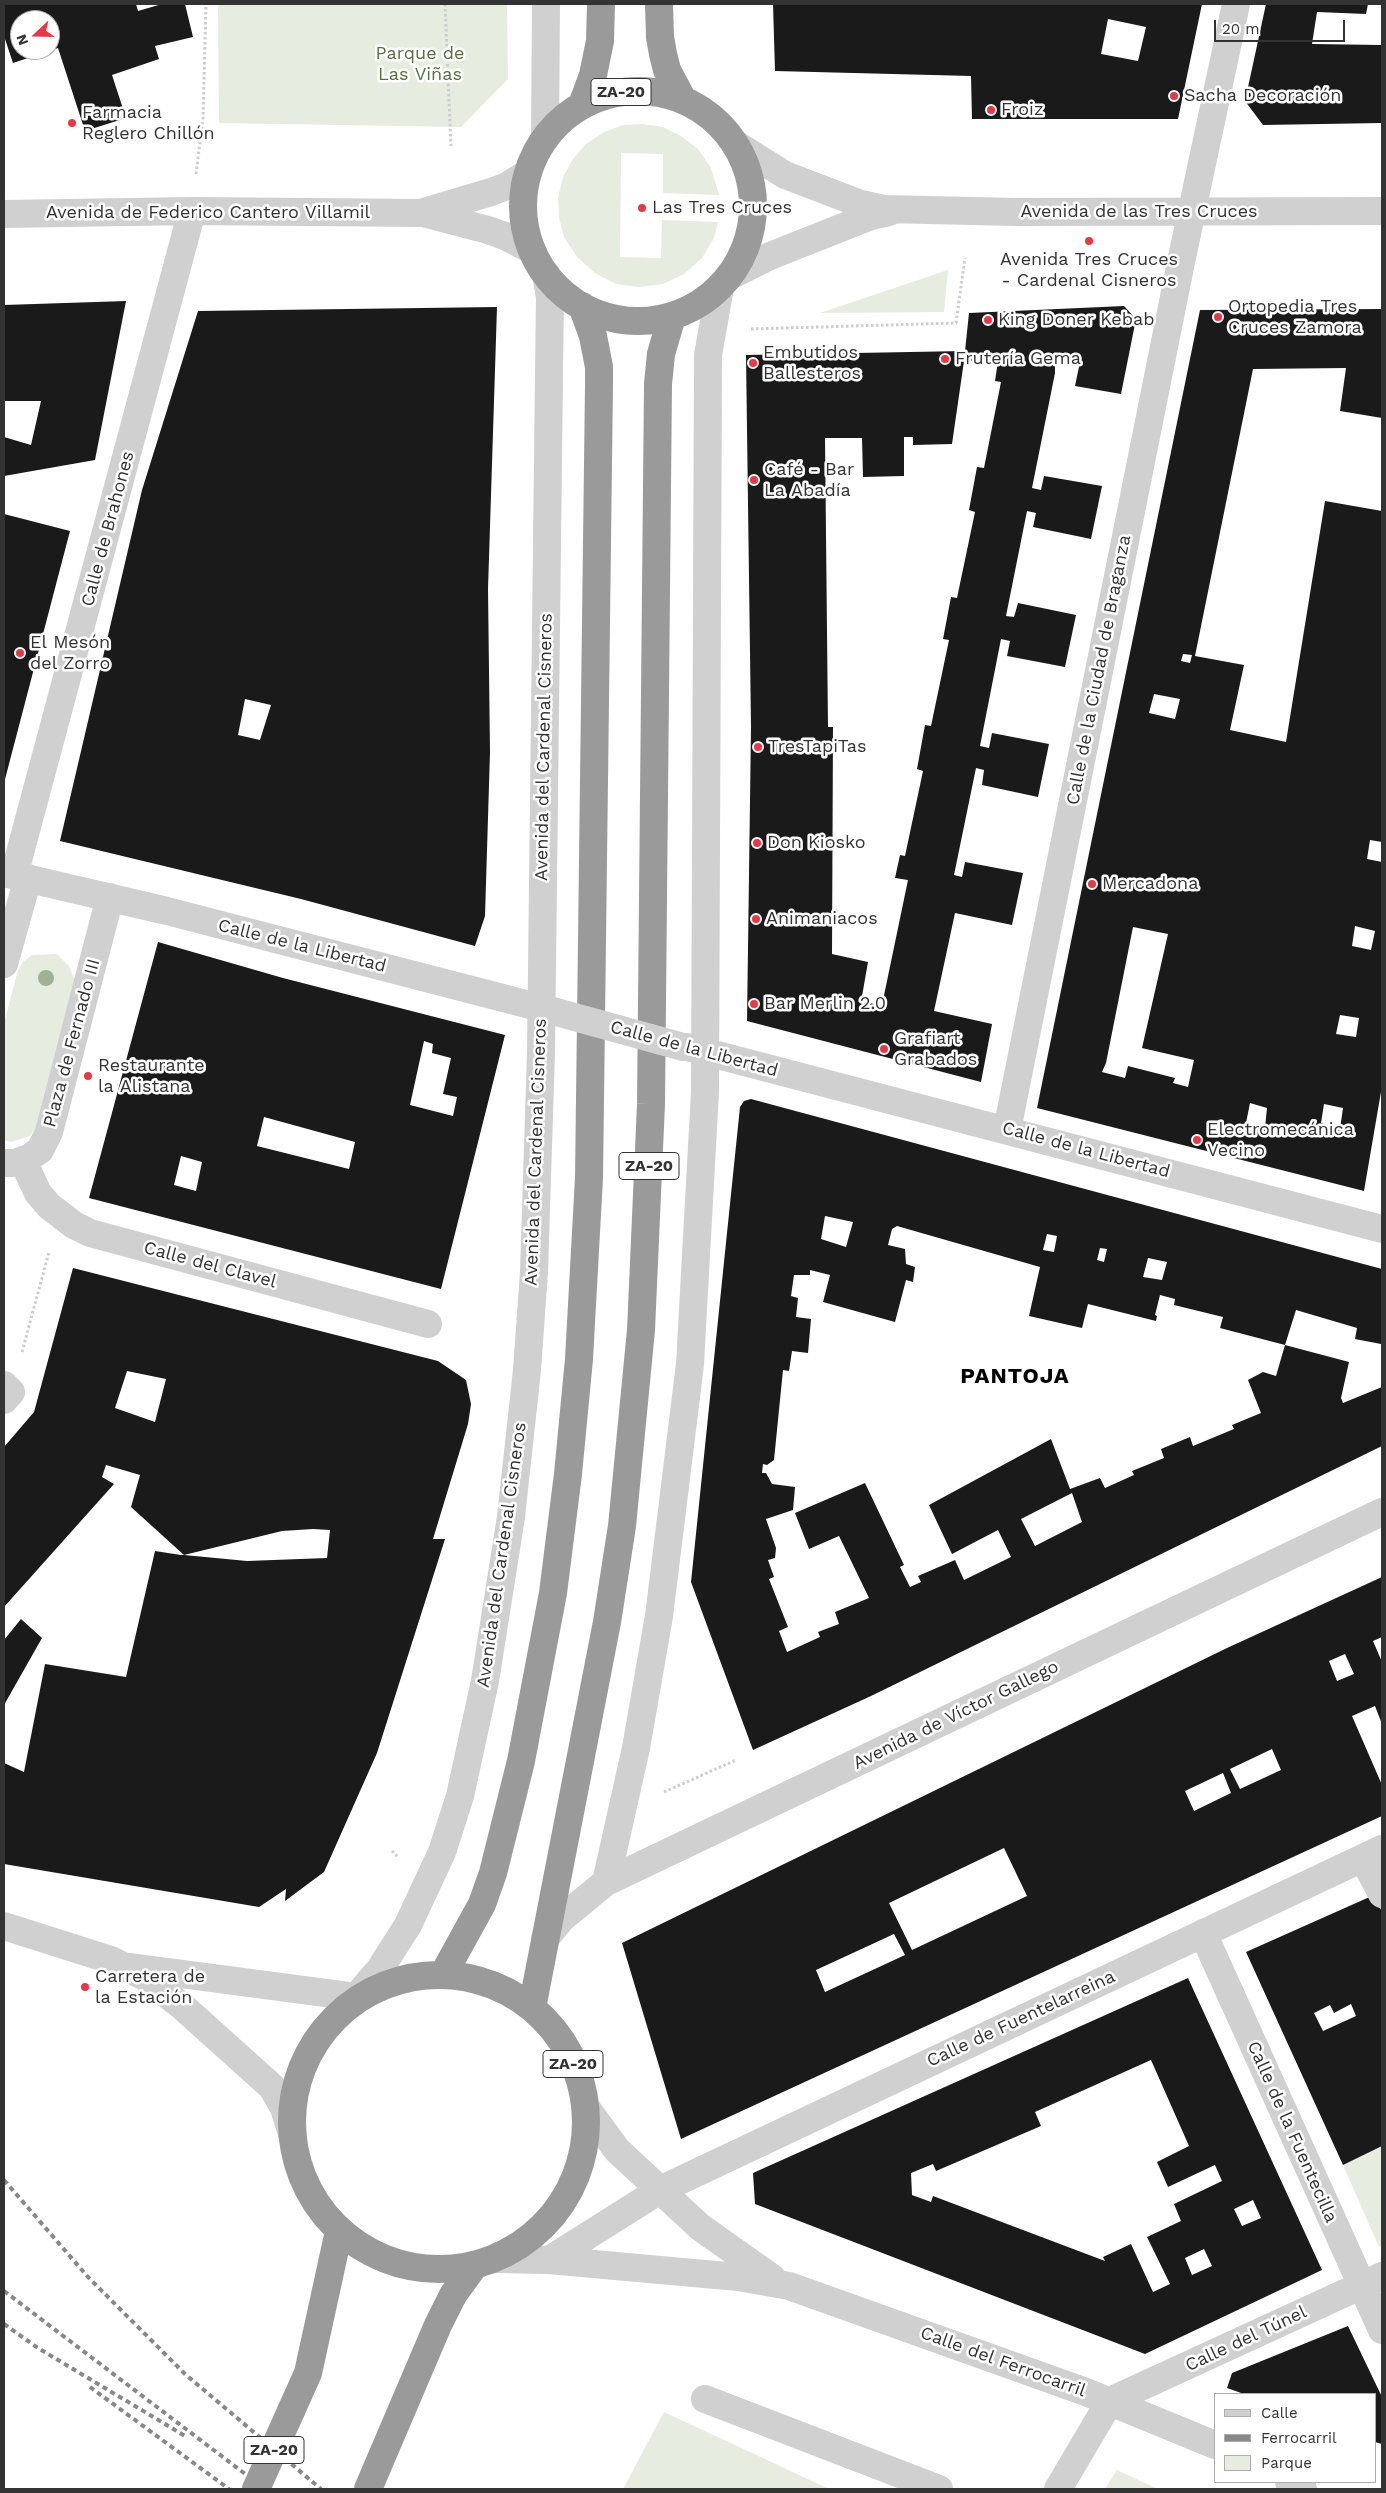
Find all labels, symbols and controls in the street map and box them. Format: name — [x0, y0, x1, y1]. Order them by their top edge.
north arrow — [10, 10, 60, 60]
scale bar — [1216, 10, 1347, 42]
text: 20 m — [1222, 20, 1260, 38]
text: N — [13, 32, 31, 48]
park label: Parque de Las Viñas — [376, 43, 464, 86]
road number: ZA-20 — [591, 78, 651, 105]
place label: Sacha Decoración — [1184, 85, 1341, 107]
marker: Sacha Decoración — [1168, 90, 1180, 102]
place label: Froiz — [1001, 99, 1043, 121]
place label: Farmacia Reglero Chillón — [82, 102, 215, 144]
marker: Froiz — [985, 104, 997, 116]
marker: Farmacia Reglero Chillón — [66, 117, 78, 129]
place label: Las Tres Cruces — [652, 197, 792, 219]
street label: Avenida de las Tres Cruces — [1020, 201, 1258, 223]
street label: Avenida de Federico Cantero Villamil — [46, 202, 370, 224]
marker: Las Tres Cruces — [636, 202, 648, 214]
marker: Avenida Tres Cruces - Cardenal Cisneros — [1083, 235, 1095, 247]
place label: Avenida Tres Cruces - Cardenal Cisneros — [1000, 249, 1178, 292]
place label: Ortopedia Tres Cruces Zamora — [1228, 296, 1362, 338]
place label: King Doner Kebab — [998, 309, 1154, 331]
marker: Ortopedia Tres Cruces Zamora — [1212, 311, 1224, 323]
marker: King Doner Kebab — [982, 314, 994, 326]
place label: Embutidos Ballesteros — [763, 342, 861, 384]
place label: Frutería Gema — [955, 348, 1081, 370]
marker: Frutería Gema — [939, 353, 951, 365]
marker: Embutidos Ballesteros — [747, 357, 759, 369]
street label: Calle de Brahones — [77, 449, 139, 609]
place label: Café - Bar La Abadía — [764, 459, 854, 502]
marker: Café - Bar La Abadía — [748, 474, 760, 486]
street label: Calle de la Ciudad de Braganza — [1062, 533, 1136, 807]
street label: Avenida del Cardenal Cisneros — [531, 613, 557, 881]
place label: El Mesón del Zorro — [30, 632, 110, 674]
marker: El Mesón del Zorro — [14, 647, 26, 659]
place label: TresTapiTas — [768, 736, 867, 758]
marker: TresTapiTas — [752, 741, 764, 753]
place label: Don Kiosko — [767, 832, 866, 854]
marker: Don Kiosko — [751, 837, 763, 849]
place label: Mercadona — [1102, 873, 1198, 895]
marker: Mercadona — [1086, 878, 1098, 890]
place label: Animaniacos — [766, 908, 878, 930]
marker: Animaniacos — [750, 913, 762, 925]
street label: Calle de la Libertad — [216, 915, 388, 977]
street label: Plaza de Fernado III — [39, 956, 105, 1130]
place label: Bar Merlin 2.0 — [764, 993, 886, 1015]
marker: Bar Merlin 2.0 — [748, 998, 760, 1010]
street label: Calle de la Libertad — [608, 1016, 780, 1082]
street label: Avenida del Cardenal Cisneros — [521, 1018, 551, 1286]
place label: Grafiart Grabados — [894, 1028, 977, 1070]
marker: Grafiart Grabados — [878, 1043, 890, 1055]
place label: Restaurante la Alistana — [98, 1055, 205, 1098]
marker: Restaurante la Alistana — [82, 1070, 94, 1082]
street label: Calle de la Libertad — [1000, 1117, 1172, 1183]
place label: Electromecánica Vecino — [1207, 1119, 1354, 1162]
marker: Electromecánica Vecino — [1191, 1134, 1203, 1146]
road number: ZA-20 — [619, 1152, 679, 1180]
street label: Calle del Clavel — [141, 1237, 279, 1293]
district label: PANTOJA — [959, 1364, 1071, 1390]
street label: Avenida del Cardenal Cisneros — [473, 1421, 531, 1689]
street label: Avenida de Víctor Gallego — [850, 1656, 1062, 1774]
place label: Carretera de la Estación — [95, 1966, 205, 2008]
street label: Calle de Fuentelarreina — [923, 1966, 1119, 2072]
marker: Carretera de la Estación — [79, 1981, 91, 1993]
street label: Calle de la Fuentecilla — [1242, 2038, 1342, 2226]
road number: ZA-20 — [543, 2050, 603, 2078]
street label: Calle del Túnel — [1182, 2301, 1310, 2377]
street label: Calle del Ferrocarril — [917, 2322, 1089, 2402]
legend — [1214, 2393, 1376, 2483]
text: Calle — [1261, 2404, 1298, 2422]
text: Ferrocarril — [1261, 2429, 1337, 2447]
road number: ZA-20 — [244, 2436, 304, 2464]
text: Parque — [1261, 2454, 1312, 2472]

